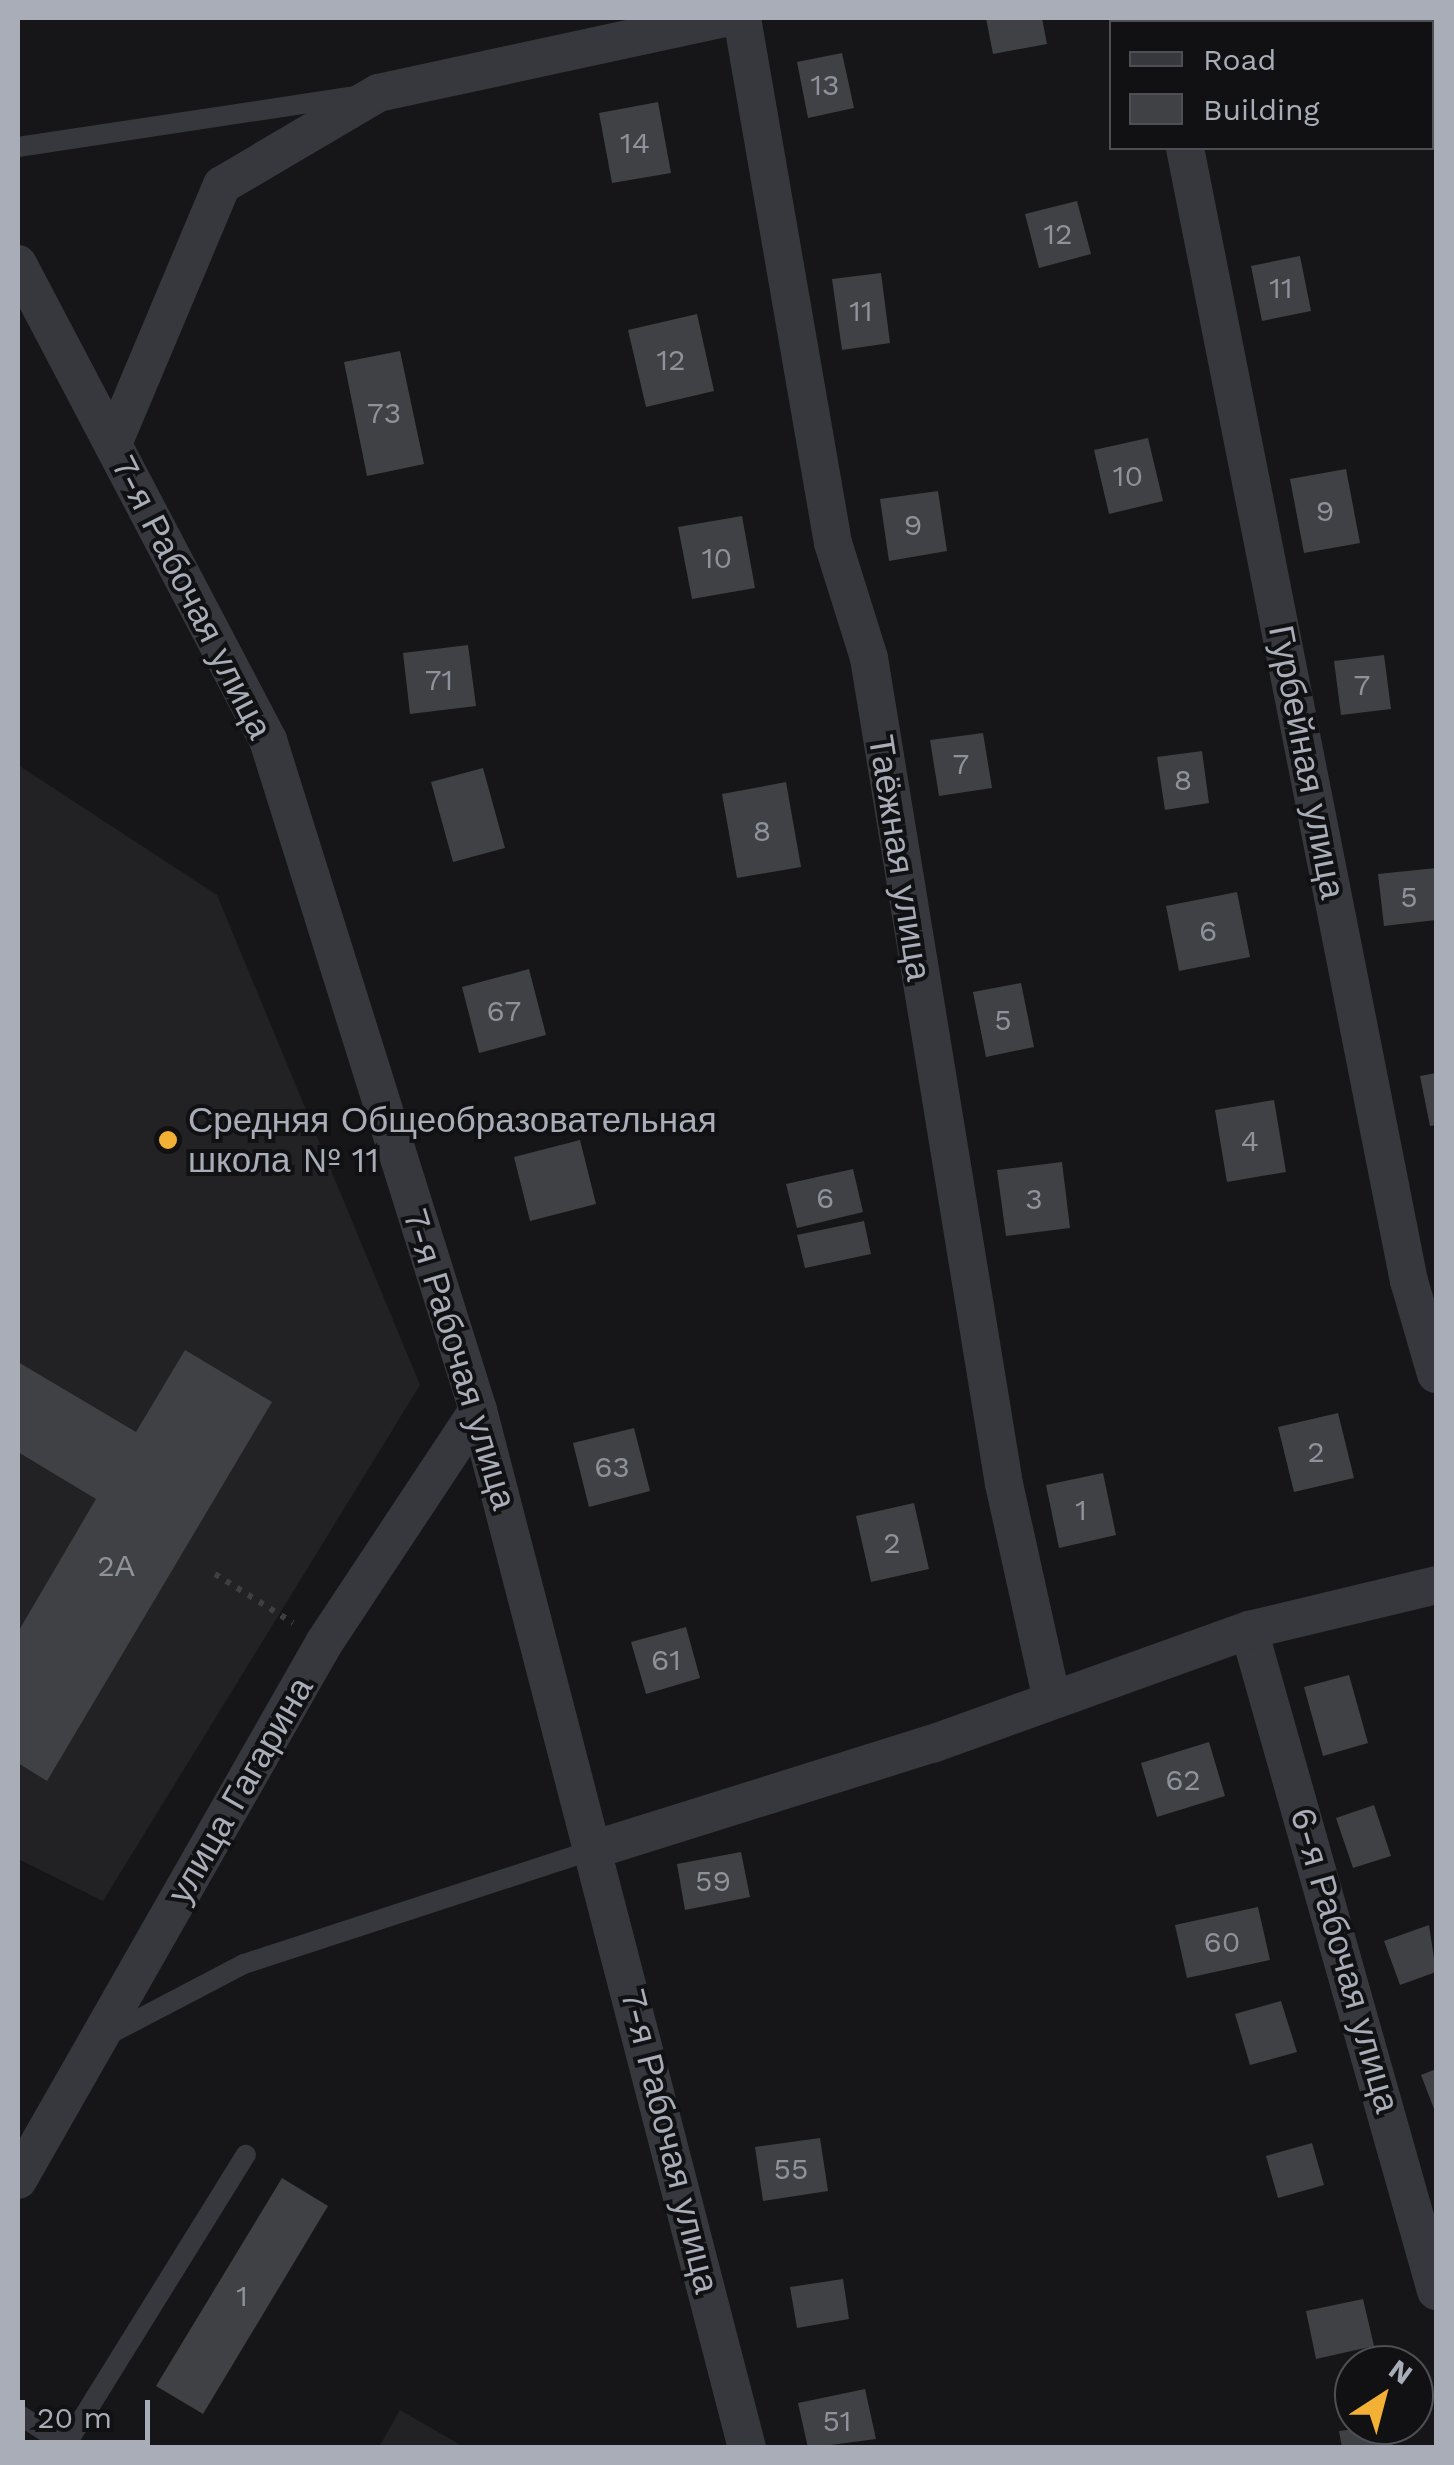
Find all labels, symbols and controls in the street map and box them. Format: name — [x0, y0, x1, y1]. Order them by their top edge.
legend — [1109, 20, 1434, 150]
text: Road — [1203, 42, 1276, 77]
house number: 13 — [810, 67, 840, 103]
text: Building — [1203, 92, 1320, 127]
house number: 14 — [620, 125, 650, 161]
house number: 12 — [1043, 216, 1073, 252]
house number: 11 — [1269, 270, 1293, 306]
house number: 11 — [849, 293, 873, 329]
house number: 12 — [656, 342, 686, 378]
house number: 73 — [367, 395, 401, 431]
street label: 7-я Рабочая улица — [103, 449, 281, 745]
house number: 10 — [1113, 458, 1143, 494]
house number: 9 — [1316, 493, 1334, 529]
house number: 9 — [904, 507, 922, 543]
house number: 10 — [702, 540, 732, 576]
street label: Гурбейная улица — [1260, 622, 1354, 902]
house number: 71 — [425, 662, 453, 698]
house number: 7 — [1354, 667, 1370, 703]
street label: Таёжная улица — [860, 732, 940, 984]
house number: 7 — [953, 746, 969, 782]
house number: 8 — [1174, 762, 1192, 798]
house number: 8 — [753, 813, 771, 849]
house number: 5 — [1400, 879, 1418, 915]
house number: 6 — [1199, 913, 1217, 949]
house number: 67 — [487, 993, 521, 1029]
house number: 5 — [994, 1002, 1012, 1038]
place label: Средняя Общеобразовательная школа № 11 — [188, 1099, 717, 1181]
house number: 4 — [1241, 1123, 1259, 1159]
marker: Средняя Общеобразовательная школа № 11 — [157, 1129, 179, 1151]
house number: 6 — [816, 1180, 834, 1216]
house number: 3 — [1025, 1181, 1043, 1217]
street label: 7-я Рабочая улица — [394, 1204, 526, 1514]
house number: 2 — [1307, 1434, 1325, 1470]
house number: 63 — [594, 1449, 630, 1485]
house number: 1 — [1075, 1492, 1087, 1528]
house number: 2 — [883, 1525, 901, 1561]
house number: 2А — [97, 1548, 135, 1584]
house number: 61 — [651, 1642, 681, 1678]
street label: улица Гагарина — [158, 1670, 322, 1910]
house number: 62 — [1165, 1762, 1201, 1798]
street label: 6-я Рабочая улица — [1281, 1803, 1409, 2117]
house number: 59 — [695, 1863, 731, 1899]
house number: 60 — [1204, 1924, 1240, 1960]
street label: 7-я Рабочая улица — [612, 1985, 728, 2297]
house number: 55 — [774, 2151, 808, 2187]
house number: 1 — [236, 2278, 248, 2314]
north arrow — [1334, 2345, 1434, 2445]
text: N — [1383, 2352, 1419, 2391]
scale bar — [25, 2380, 155, 2442]
text: 20 m — [37, 2400, 112, 2435]
house number: 51 — [822, 2403, 852, 2439]

